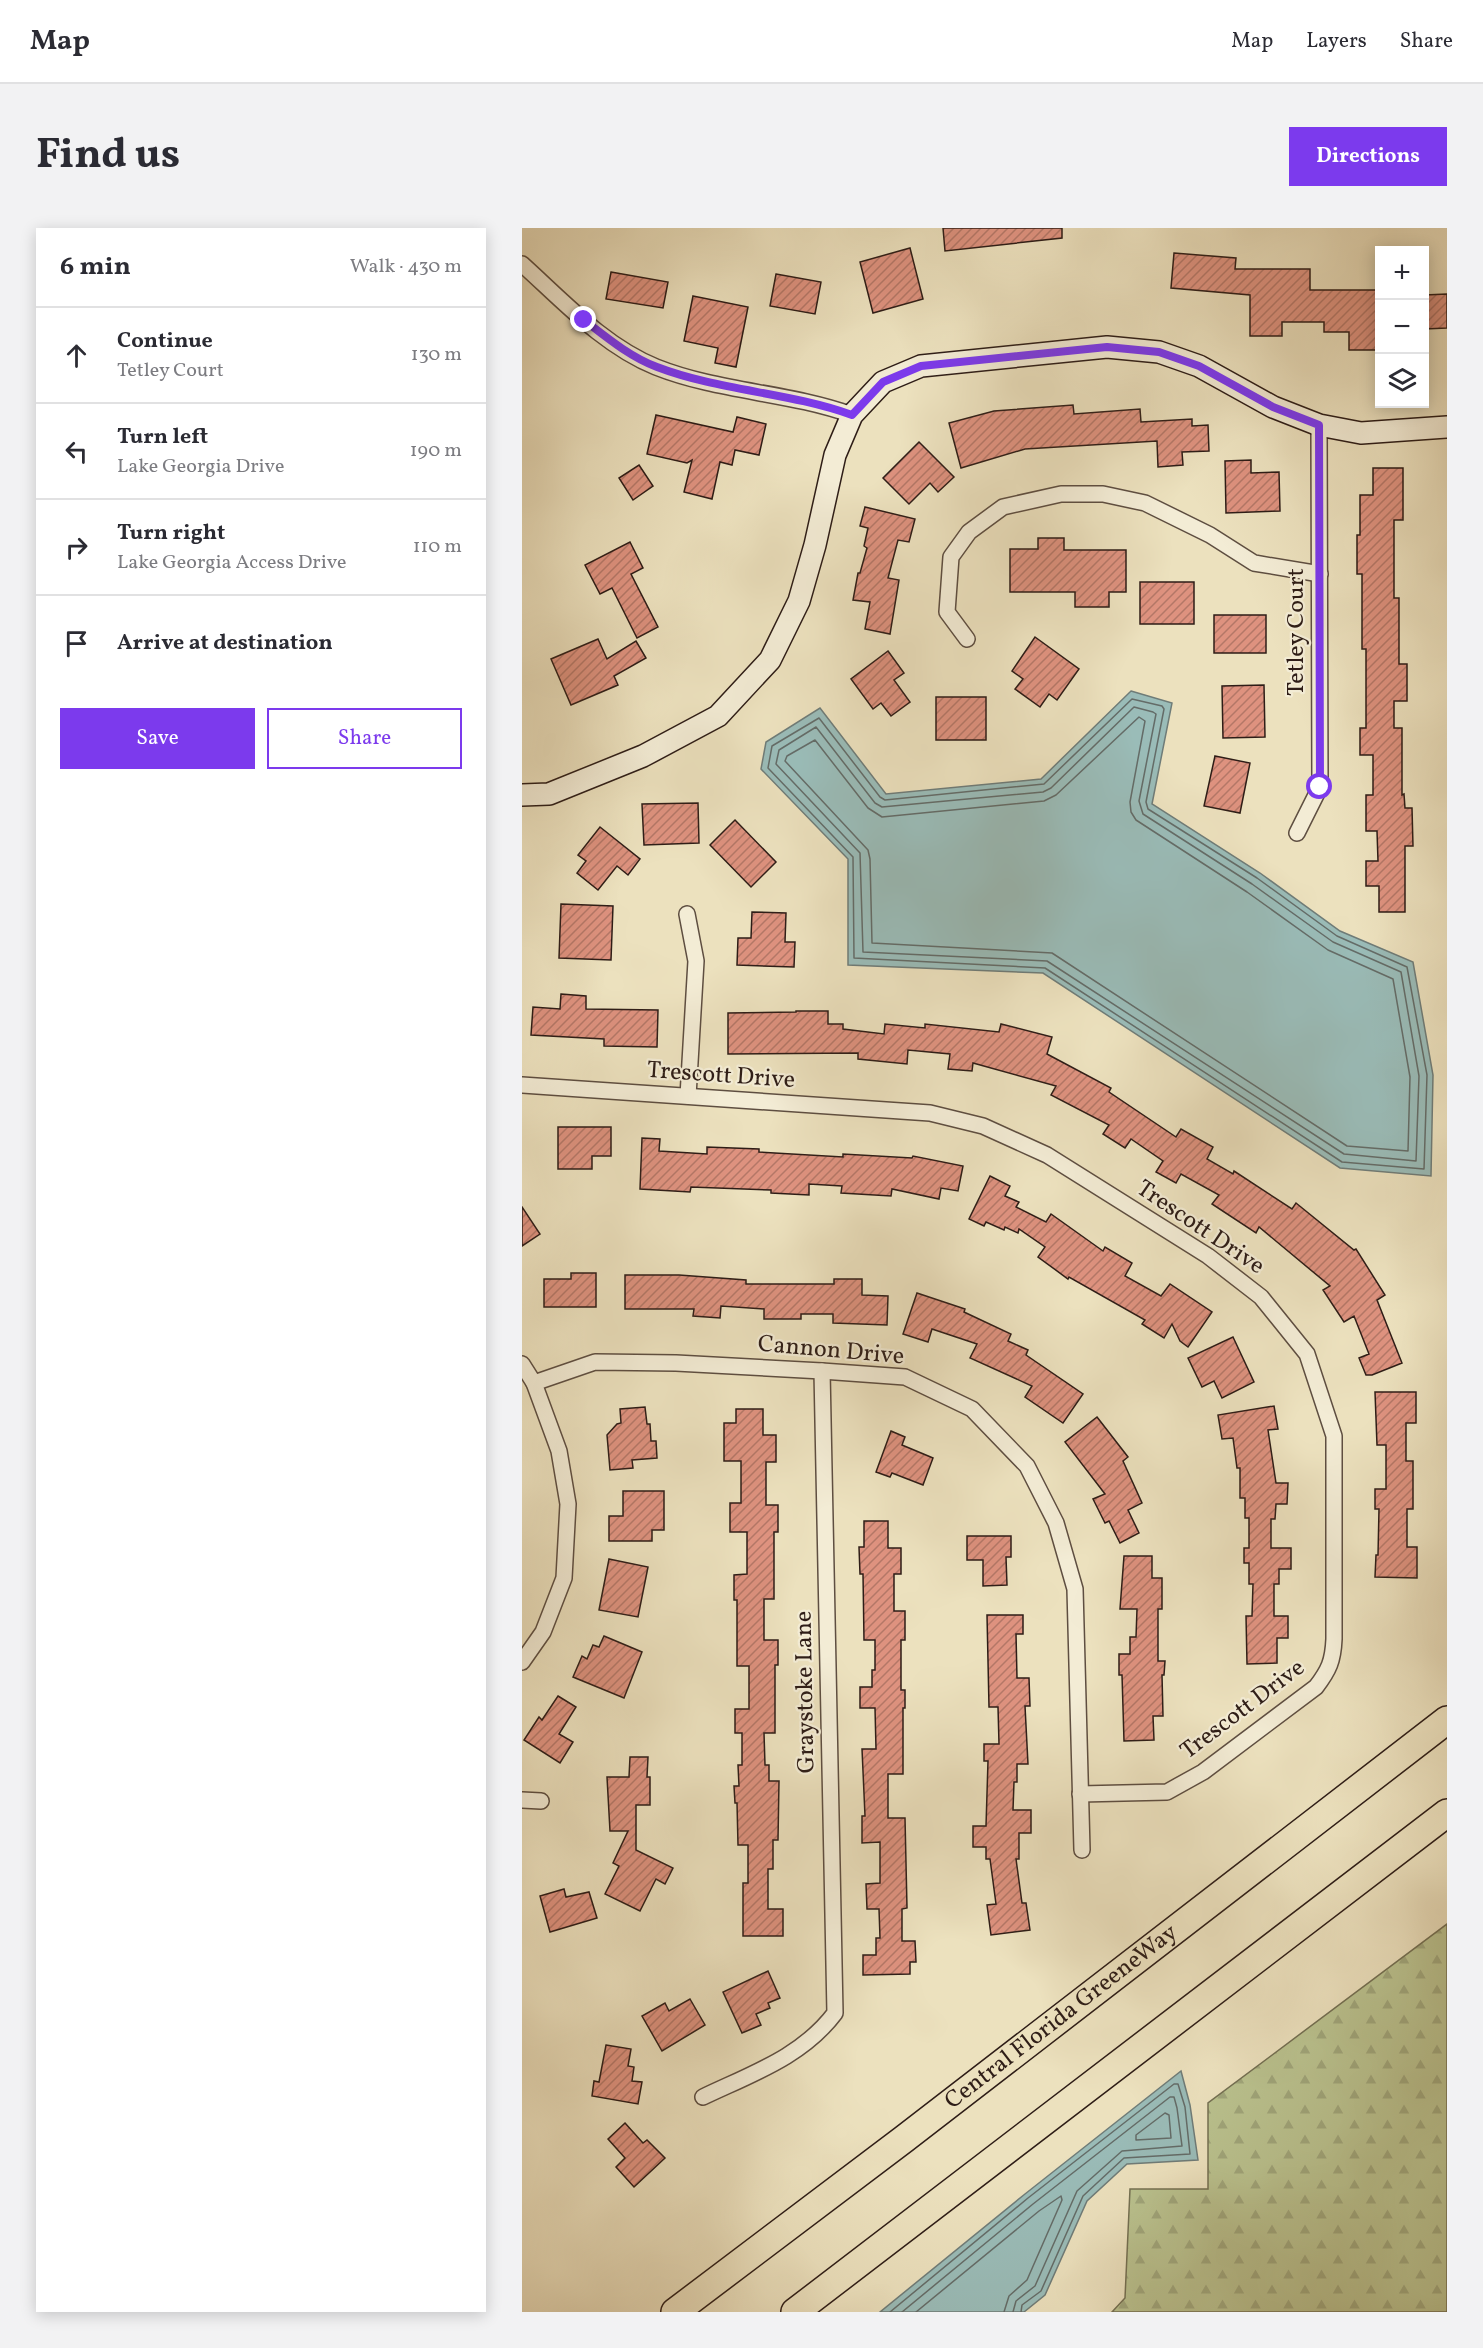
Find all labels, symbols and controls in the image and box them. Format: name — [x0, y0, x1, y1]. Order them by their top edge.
text: Map — [30, 22, 90, 61]
text: Map — [1231, 27, 1273, 56]
text: Layers — [1306, 27, 1367, 56]
text: Share — [1400, 27, 1453, 56]
text: Find us — [36, 127, 180, 186]
button: Directions — [1289, 127, 1447, 186]
map controls — [1375, 246, 1429, 408]
button: + — [1375, 246, 1429, 300]
text: 6 min — [60, 249, 131, 285]
text: Walk · 430 m — [350, 253, 462, 281]
button: − — [1375, 300, 1429, 354]
route end — [570, 306, 596, 332]
text: Continue — [117, 326, 213, 357]
icon: ahead — [60, 339, 93, 372]
text: 130 m — [411, 341, 462, 369]
button: layers — [1375, 354, 1429, 408]
text: Tetley Court — [117, 357, 224, 385]
text: Turn left — [117, 422, 208, 453]
icon: left — [60, 435, 93, 468]
text: 190 m — [410, 437, 462, 465]
text: Lake Georgia Drive — [117, 453, 284, 481]
text: Turn right — [117, 518, 225, 549]
icon: right — [60, 531, 93, 564]
text: 110 m — [413, 533, 462, 561]
text: Lake Georgia Access Drive — [117, 549, 347, 577]
street label: Tetley Court — [1280, 568, 1314, 696]
icon: arrive — [60, 627, 93, 660]
text: Arrive at destination — [117, 628, 333, 659]
button: Save — [60, 708, 255, 769]
button: Share — [267, 708, 462, 769]
route start — [1306, 773, 1332, 799]
street label: Trescott Drive — [646, 1054, 796, 1098]
street label: Trescott Drive — [1129, 1172, 1271, 1284]
street label: Cannon Drive — [756, 1328, 906, 1374]
street label: Graystoke Lane — [788, 1610, 824, 1774]
street label: Trescott Drive — [1174, 1652, 1312, 1768]
street label: Central Florida GreeneWay — [938, 1917, 1185, 2118]

